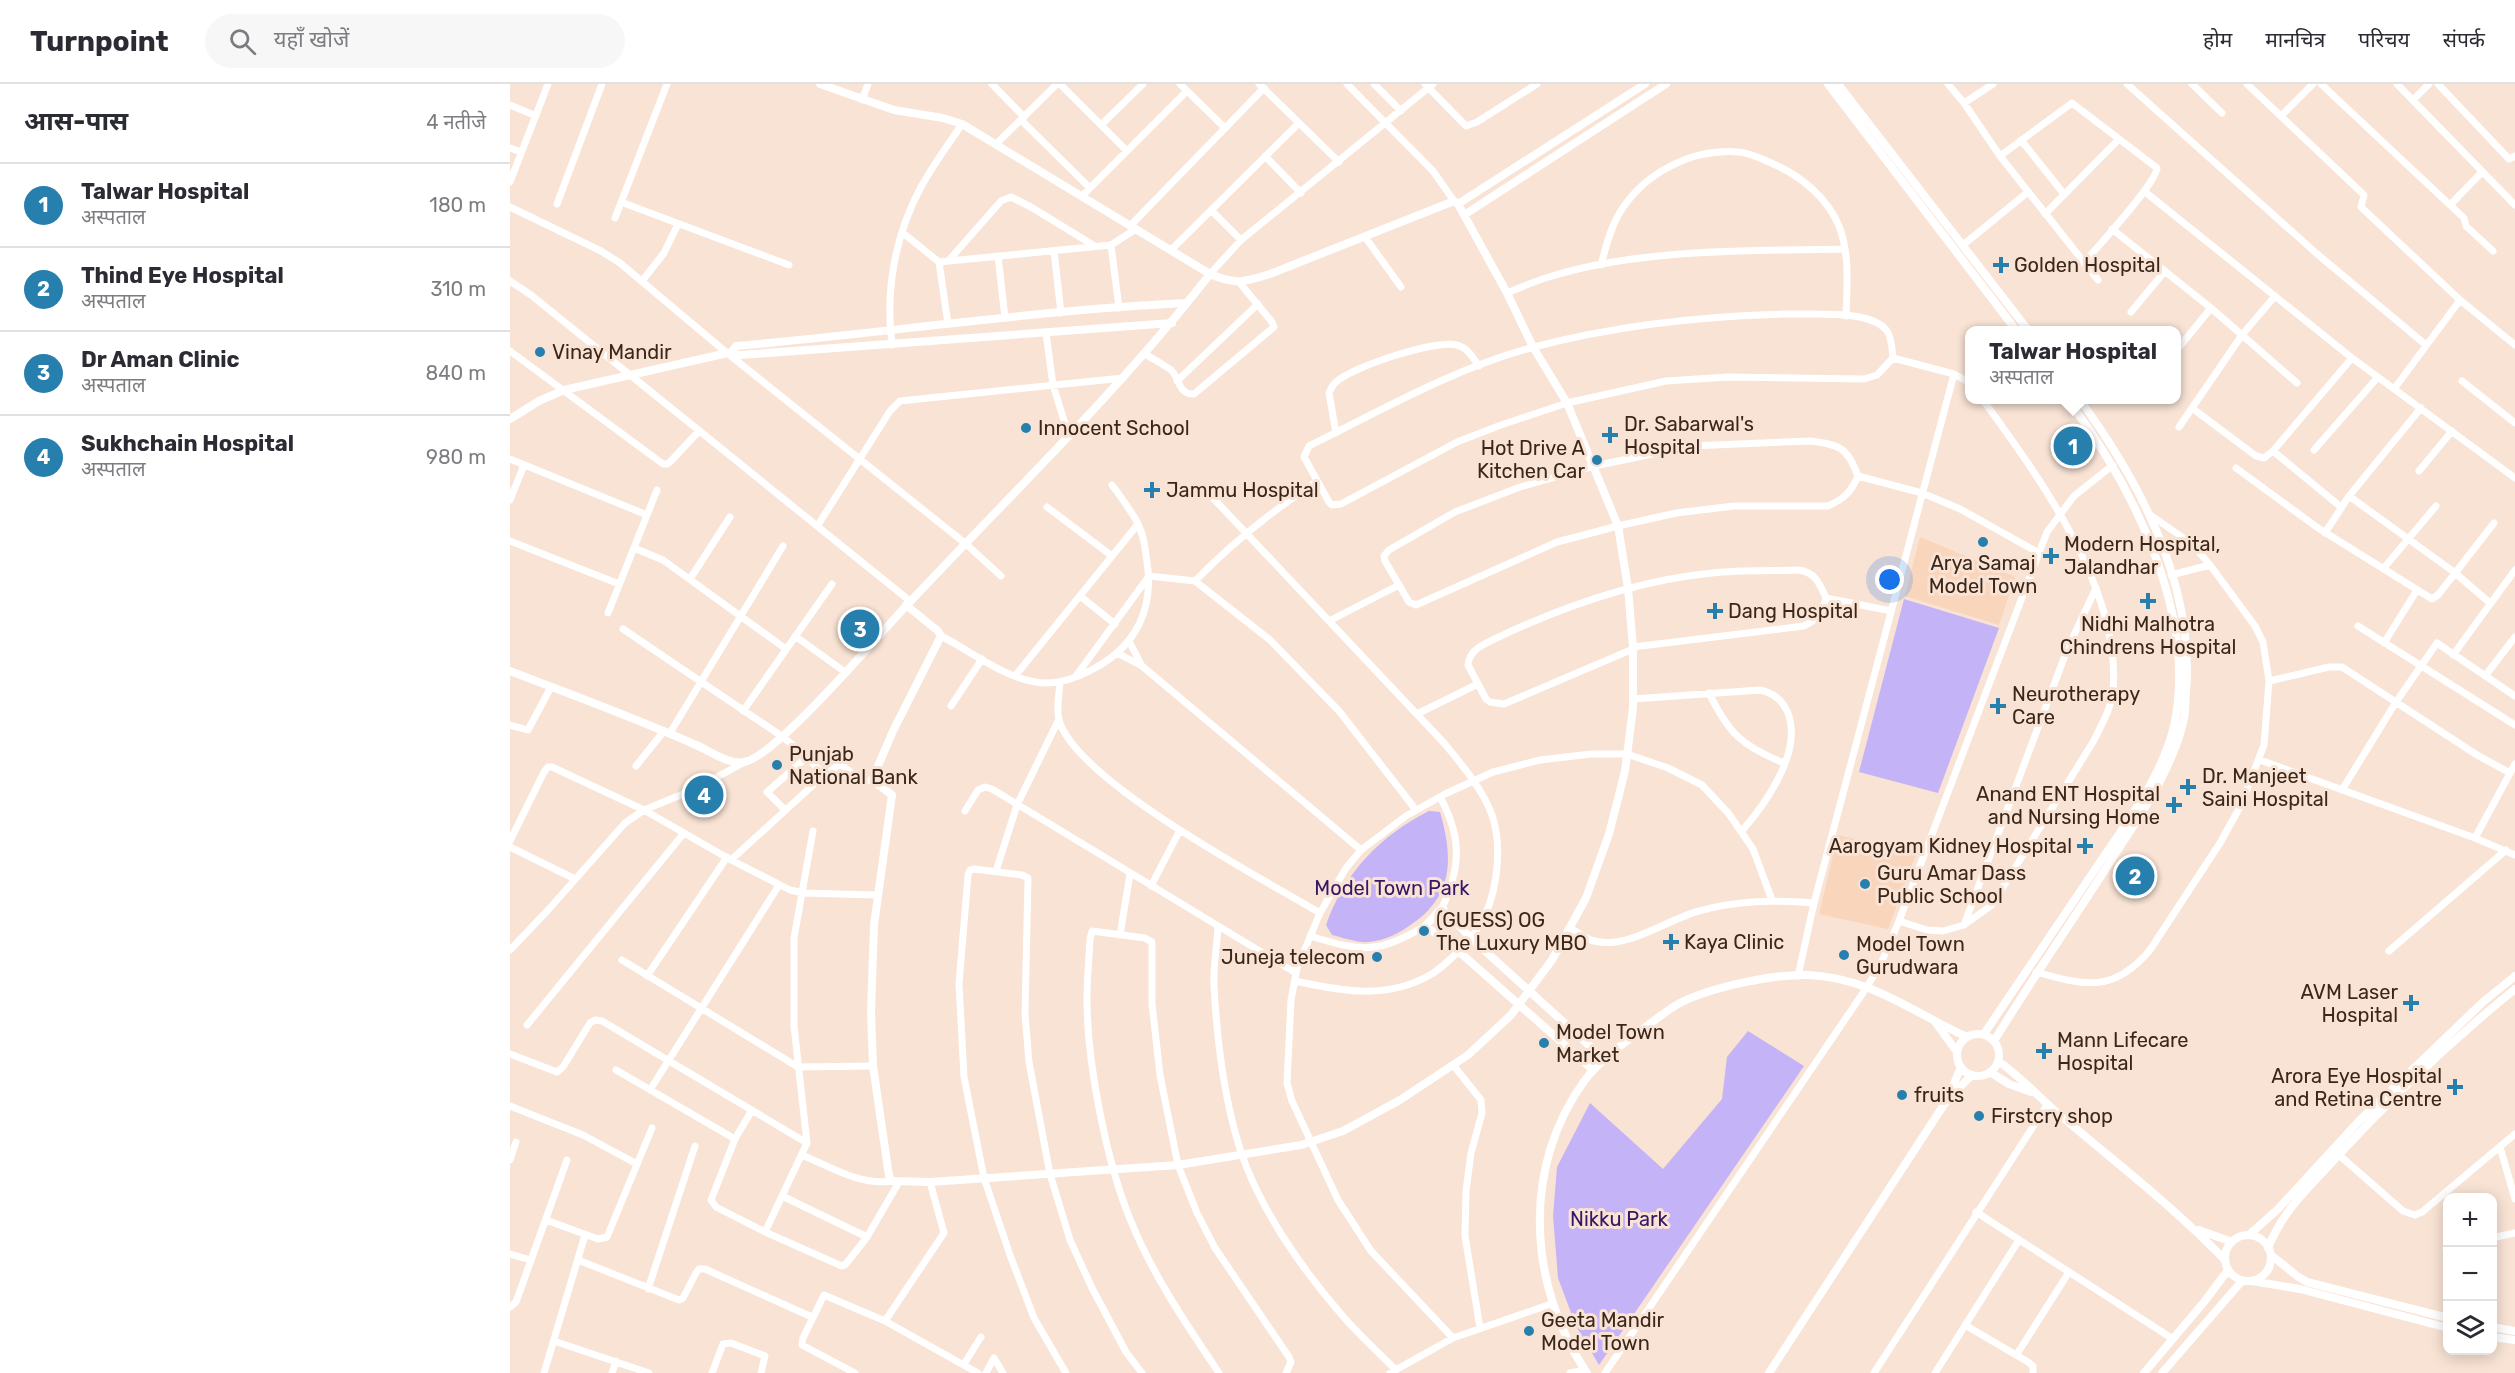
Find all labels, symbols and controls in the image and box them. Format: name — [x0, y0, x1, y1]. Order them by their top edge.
search box — [205, 14, 625, 68]
text: Turnpoint — [30, 25, 169, 58]
icon: search — [226, 25, 259, 58]
text: यहाँ खोजें — [274, 26, 349, 53]
text: होम — [2203, 27, 2232, 52]
text: मानचित्र — [2265, 27, 2325, 52]
text: परिचय — [2358, 27, 2410, 52]
text: संपर्क — [2443, 27, 2485, 52]
text: आस-पास — [24, 106, 128, 137]
text: 4 नतीजे — [426, 110, 486, 134]
text: Talwar Hospital — [81, 178, 249, 205]
text: 1 — [39, 193, 48, 217]
text: 180 m — [429, 193, 486, 217]
text: अस्पताल — [81, 205, 146, 229]
place label: Golden Hospital — [2014, 253, 2161, 277]
marker: Golden Hospital — [1992, 256, 2010, 274]
text: Thind Eye Hospital — [81, 262, 284, 289]
text: 2 — [37, 277, 50, 301]
text: 310 m — [430, 277, 486, 301]
text: अस्पताल — [81, 289, 146, 313]
popup — [1965, 326, 2181, 404]
text: Talwar Hospital — [1989, 338, 2157, 365]
place label: Vinay Mandir — [552, 340, 672, 364]
marker: Vinay Mandir — [533, 345, 547, 359]
text: Dr Aman Clinic — [81, 346, 240, 373]
text: 3 — [37, 361, 50, 385]
text: 840 m — [425, 361, 486, 385]
text: अस्पताल — [1989, 365, 2053, 389]
text: अस्पताल — [81, 373, 146, 397]
place label: Dr. Sabarwal's Hospital — [1624, 412, 1754, 459]
place label: Innocent School — [1038, 416, 1190, 440]
marker: Innocent School — [1019, 421, 1033, 435]
pin: 1 — [2054, 424, 2092, 469]
marker: Dr. Sabarwal's Hospital — [1601, 426, 1619, 444]
text: Sukhchain Hospital — [81, 430, 294, 457]
place label: Hot Drive A Kitchen Car — [1477, 436, 1585, 483]
text: 4 — [37, 445, 50, 469]
text: 980 m — [426, 445, 486, 469]
marker: Hot Drive A Kitchen Car — [1590, 453, 1604, 467]
text: अस्पताल — [81, 457, 146, 481]
place label: Jammu Hospital — [1166, 478, 1319, 502]
marker: Jammu Hospital — [1143, 481, 1161, 499]
place label: Modern Hospital, Jalandhar — [2064, 532, 2221, 579]
marker: Arya Samaj Model Town — [1976, 535, 1990, 549]
marker: Modern Hospital, Jalandhar — [2042, 547, 2060, 565]
place label: Arya Samaj Model Town — [1929, 551, 2037, 598]
your location — [1875, 565, 1904, 594]
marker: Nidhi Malhotra Chindrens Hospital — [2139, 592, 2157, 610]
place label: Dang Hospital — [1728, 599, 1858, 623]
marker: Dang Hospital — [1706, 602, 1724, 620]
pin: 3 — [840, 606, 880, 652]
place label: Nidhi Malhotra Chindrens Hospital — [2060, 612, 2236, 659]
place label: Neurotherapy Care — [2012, 682, 2140, 729]
marker: Neurotherapy Care — [1989, 697, 2007, 715]
place label: Punjab National Bank — [789, 742, 918, 789]
marker: Punjab National Bank — [770, 758, 784, 772]
place label: Dr. Manjeet Saini Hospital — [2202, 764, 2329, 811]
pin: 4 — [684, 772, 724, 818]
marker: Dr. Manjeet Saini Hospital — [2179, 778, 2197, 796]
place label: Anand ENT Hospital and Nursing Home — [1976, 782, 2160, 829]
marker: Anand ENT Hospital and Nursing Home — [2165, 796, 2183, 814]
place label: Aarogyam Kidney Hospital — [1829, 834, 2072, 858]
marker: Aarogyam Kidney Hospital — [2076, 837, 2094, 855]
pin: 2 — [2116, 854, 2154, 898]
place label: Guru Amar Dass Public School — [1877, 861, 2026, 908]
park label: Model Town Park — [1314, 876, 1470, 900]
marker: Guru Amar Dass Public School — [1858, 877, 1872, 891]
place label: (GUESS) OG The Luxury MBO — [1436, 908, 1587, 955]
marker: (GUESS) OG The Luxury MBO — [1417, 924, 1431, 938]
place label: Kaya Clinic — [1684, 930, 1784, 954]
place label: Model Town Gurudwara — [1856, 932, 1965, 979]
marker: Kaya Clinic — [1662, 933, 1680, 951]
place label: Juneja telecom — [1221, 945, 1365, 969]
marker: Model Town Gurudwara — [1837, 948, 1851, 962]
marker: Juneja telecom — [1370, 950, 1384, 964]
place label: AVM Laser Hospital — [2300, 980, 2398, 1027]
marker: AVM Laser Hospital — [2402, 994, 2420, 1012]
place label: Model Town Market — [1556, 1020, 1665, 1067]
place label: Mann Lifecare Hospital — [2057, 1028, 2189, 1075]
marker: Model Town Market — [1537, 1036, 1551, 1050]
marker: Mann Lifecare Hospital — [2035, 1042, 2053, 1060]
place label: Arora Eye Hospital and Retina Centre — [2271, 1064, 2442, 1111]
marker: Arora Eye Hospital and Retina Centre — [2446, 1078, 2464, 1096]
place label: fruits — [1914, 1083, 1964, 1107]
marker: fruits — [1895, 1088, 1909, 1102]
place label: Firstcry shop — [1991, 1104, 2113, 1128]
marker: Firstcry shop — [1972, 1109, 1986, 1123]
map controls — [2443, 1193, 2497, 1355]
button: + — [2443, 1193, 2497, 1247]
park label: Nikku Park — [1570, 1207, 1669, 1231]
button: − — [2443, 1247, 2497, 1301]
button: layers — [2443, 1301, 2497, 1355]
place label: Geeta Mandir Model Town — [1541, 1308, 1664, 1355]
marker: Geeta Mandir Model Town — [1522, 1324, 1536, 1338]

